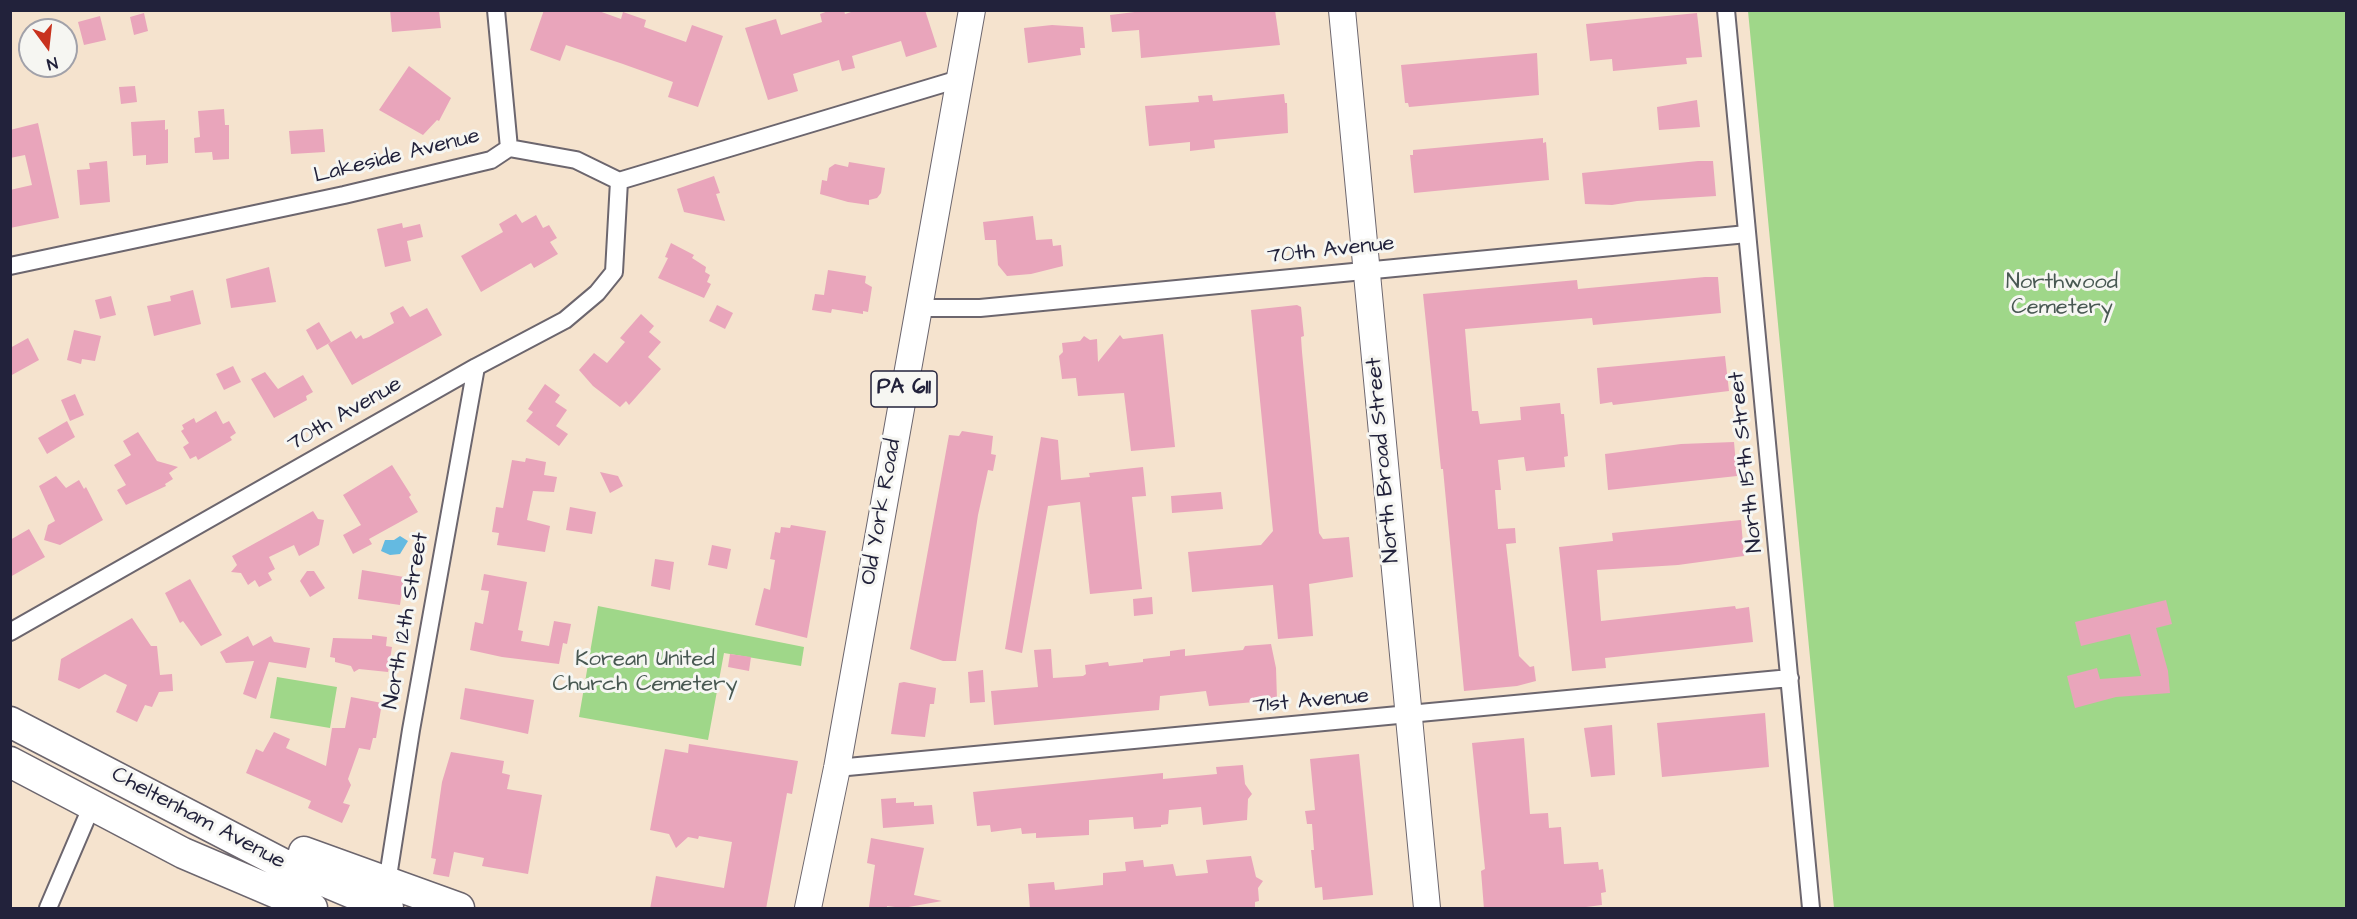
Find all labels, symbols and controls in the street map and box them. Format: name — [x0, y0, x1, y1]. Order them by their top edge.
north arrow — [18, 18, 78, 78]
text: N — [44, 52, 60, 75]
street label: Lakeside Avenue — [311, 124, 483, 190]
street label: 70th Avenue — [1266, 231, 1396, 271]
park label: Northwood Cemetery — [2006, 270, 2118, 322]
street label: North Broad Street — [1362, 356, 1406, 564]
street label: North 15th Street — [1724, 370, 1770, 554]
road number: PA 611 — [871, 371, 937, 407]
street label: 70th Avenue — [283, 372, 407, 458]
street label: Old York Road — [856, 437, 908, 587]
street label: North 12th Street — [378, 531, 436, 711]
park label: Korean United Church Cemetery — [553, 647, 737, 698]
street label: 71st Avenue — [1252, 684, 1370, 720]
street label: Cheltenham Avenue — [107, 762, 289, 876]

